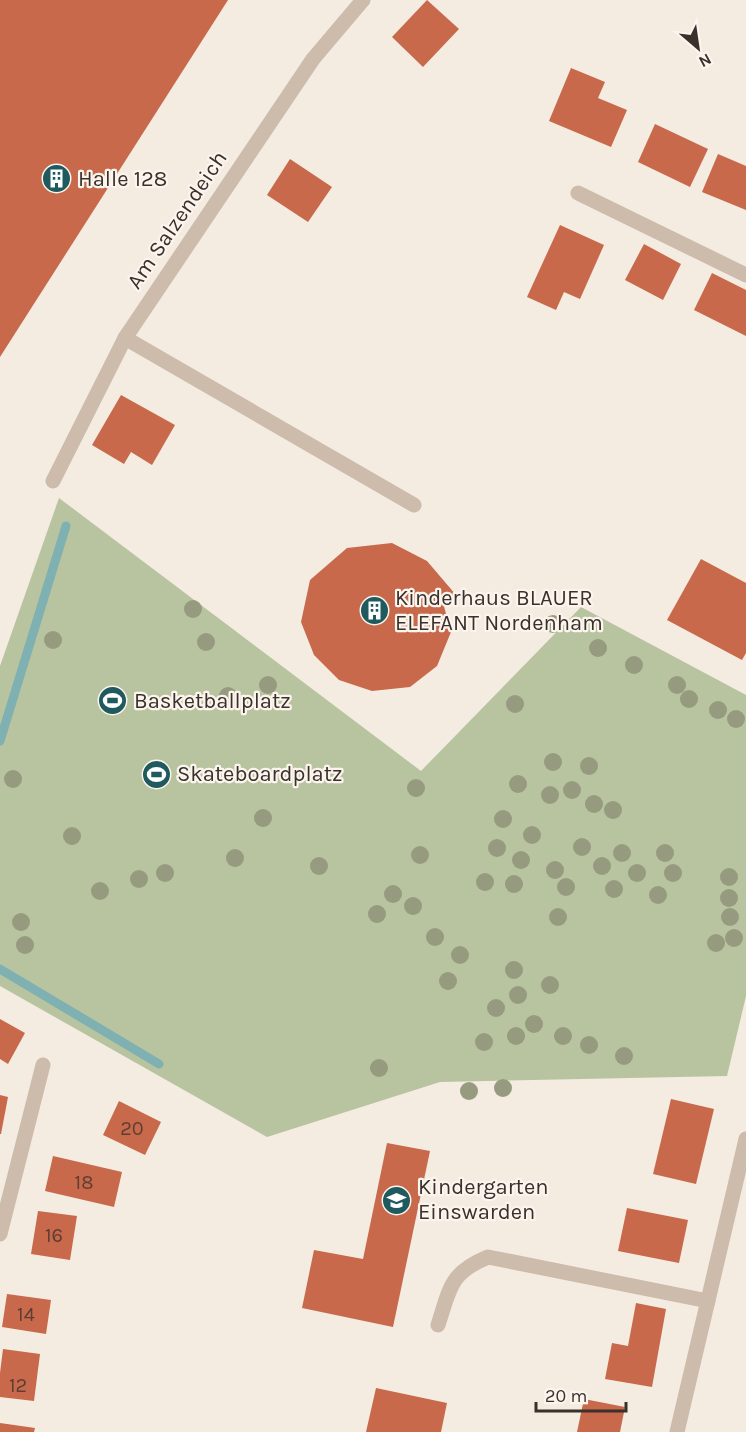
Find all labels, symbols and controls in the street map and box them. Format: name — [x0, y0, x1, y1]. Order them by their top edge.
north arrow — [668, 18, 728, 78]
text: N — [695, 50, 715, 72]
street label: Am Salzendeich — [121, 146, 233, 294]
building icon: Halle 128 — [41, 163, 73, 195]
place label: Halle 128 — [78, 166, 167, 192]
place label: Kinderhaus BLAUER ELEFANT Nordenham — [395, 585, 603, 636]
building icon: Kinderhaus BLAUER ELEFANT Nordenham — [358, 595, 390, 627]
sports icon: Basketballplatz — [97, 685, 129, 717]
place label: Basketballplatz — [134, 688, 291, 714]
sports icon: Skateboardplatz — [140, 758, 172, 790]
place label: Skateboardplatz — [177, 761, 342, 787]
house number: 20 — [120, 1117, 144, 1140]
house number: 18 — [75, 1171, 93, 1194]
place label: Kindergarten Einswarden — [418, 1174, 548, 1225]
school or university icon: Kindergarten Einswarden — [381, 1184, 413, 1216]
house number: 16 — [45, 1224, 63, 1247]
house number: 14 — [17, 1303, 35, 1326]
house number: 12 — [9, 1374, 27, 1397]
scale bar — [536, 1375, 626, 1413]
text: 20 m — [545, 1385, 587, 1407]

